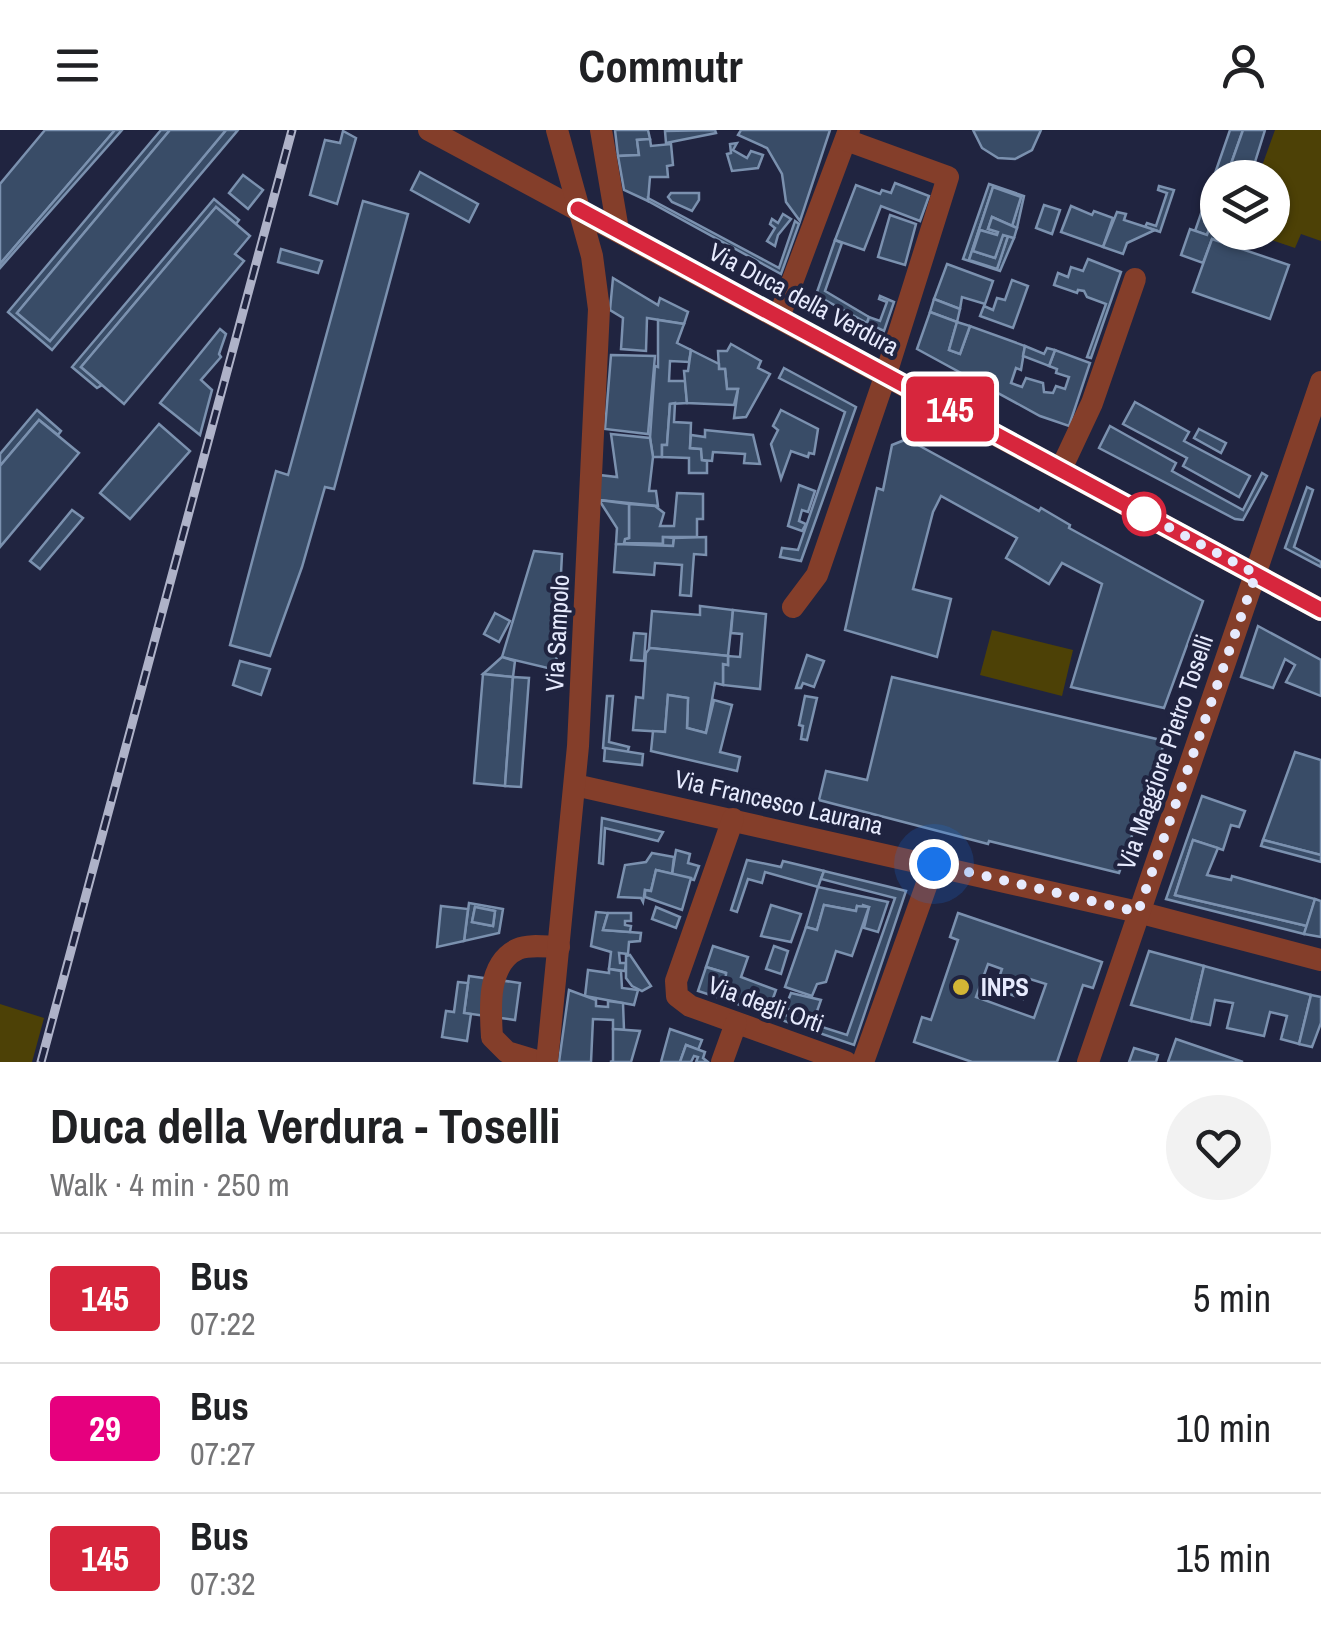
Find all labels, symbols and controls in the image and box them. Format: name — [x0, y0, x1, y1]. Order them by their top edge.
text: Commutr — [579, 35, 742, 96]
icon: menu — [50, 38, 105, 93]
icon: person — [1216, 38, 1271, 93]
map controls — [1200, 160, 1290, 250]
button: layers — [1200, 160, 1290, 250]
street label: Via Duca della Verdura — [703, 235, 905, 364]
line badge: 145 — [892, 376, 1008, 442]
text: 145 — [926, 386, 974, 433]
unlabelled marker — [1123, 493, 1165, 535]
street label: Via Sampolo — [537, 574, 577, 692]
street label: Via Maggiore Pietro Toselli — [1109, 630, 1221, 874]
street label: Via Francesco Laurana — [672, 762, 887, 843]
your location — [909, 839, 959, 889]
street label: Via degli Orti — [704, 967, 828, 1041]
place label: INPS — [981, 970, 1029, 1004]
marker: INPS — [950, 976, 972, 998]
text: Duca della Verdura - Toselli — [50, 1093, 561, 1158]
button: heart — [1166, 1095, 1271, 1200]
text: Walk · 4 min · 250 m — [50, 1163, 290, 1206]
text: Bus — [190, 1251, 249, 1302]
text: 5 min — [1193, 1273, 1271, 1324]
text: 145 — [81, 1275, 129, 1322]
text: 07:22 — [190, 1302, 256, 1345]
text: Bus — [190, 1381, 249, 1432]
text: 10 min — [1176, 1403, 1271, 1454]
text: 29 — [89, 1405, 121, 1452]
text: 07:27 — [190, 1432, 256, 1475]
text: Bus — [190, 1511, 249, 1562]
text: 15 min — [1176, 1533, 1271, 1584]
text: 145 — [81, 1535, 129, 1582]
text: 07:32 — [190, 1562, 256, 1605]

